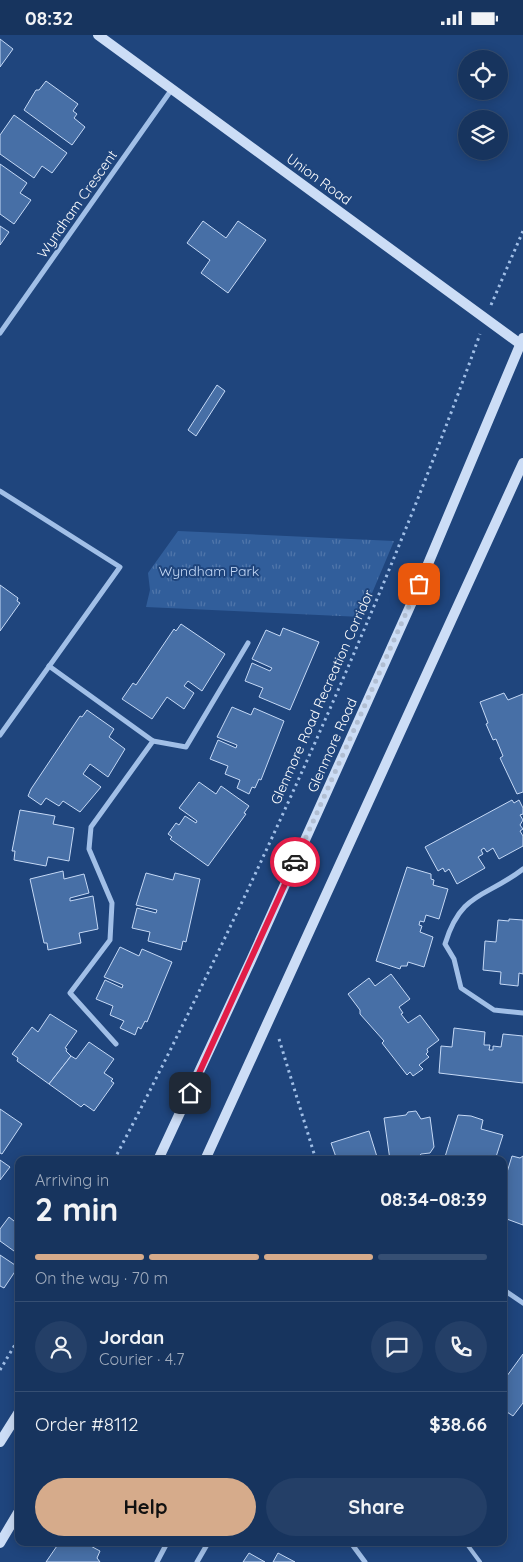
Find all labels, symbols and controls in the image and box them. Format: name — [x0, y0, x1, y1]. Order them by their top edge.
text: 08:32 — [25, 6, 73, 30]
map controls — [458, 50, 508, 160]
button: locate — [458, 50, 508, 100]
button: layers — [458, 110, 508, 160]
street label: Wyndham Crescent — [33, 146, 121, 261]
street label: Union Road — [283, 149, 355, 209]
park label: Wyndham Park — [159, 562, 259, 580]
pin — [398, 563, 440, 605]
icon: bag — [405, 570, 433, 598]
street label: Glenmore Road Recreation Corridor — [267, 587, 377, 807]
street label: Glenmore Road — [304, 695, 360, 795]
courier — [270, 837, 320, 887]
icon: car — [281, 848, 309, 876]
pin — [169, 1072, 211, 1114]
icon: home — [176, 1079, 204, 1107]
text: Arriving in — [35, 1170, 109, 1190]
text: 08:34–08:39 — [380, 1187, 487, 1211]
text: 2 min — [35, 1189, 118, 1229]
text: On the way · 70 m — [35, 1268, 168, 1288]
button: person — [35, 1321, 87, 1373]
button: chat — [371, 1321, 423, 1373]
button: phone — [435, 1321, 487, 1373]
text: Jordan — [99, 1325, 164, 1349]
text: Courier · 4.7 — [99, 1349, 184, 1369]
text: Order #8112 — [35, 1412, 138, 1436]
text: $38.66 — [429, 1412, 487, 1436]
button: Help — [35, 1478, 256, 1536]
button: Share — [266, 1478, 487, 1536]

